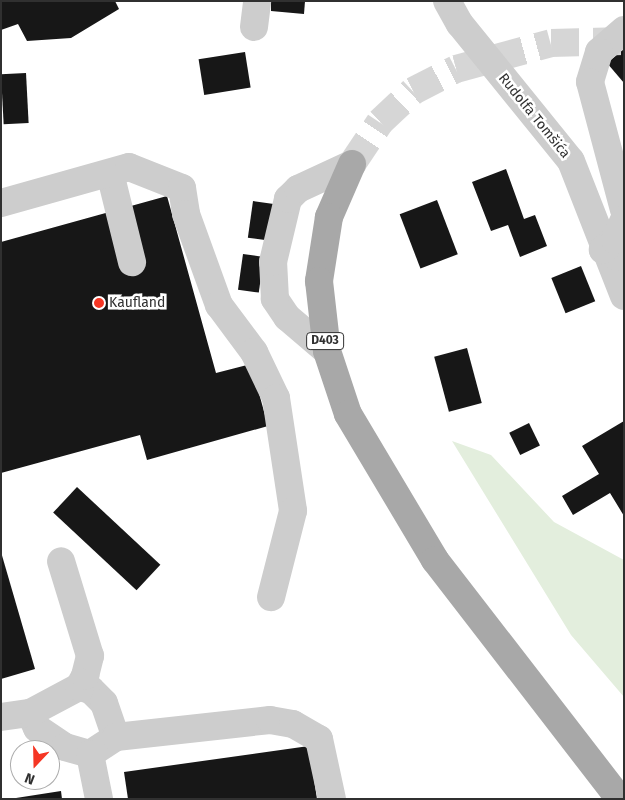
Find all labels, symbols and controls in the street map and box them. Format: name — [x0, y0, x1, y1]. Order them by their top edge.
street label: Rudolfa Tomšića — [495, 70, 573, 162]
place label: Kaufland — [109, 295, 165, 311]
marker: Kaufland — [93, 297, 105, 309]
road number: D403 — [305, 332, 345, 351]
north arrow — [10, 740, 60, 790]
text: N — [22, 769, 37, 788]

